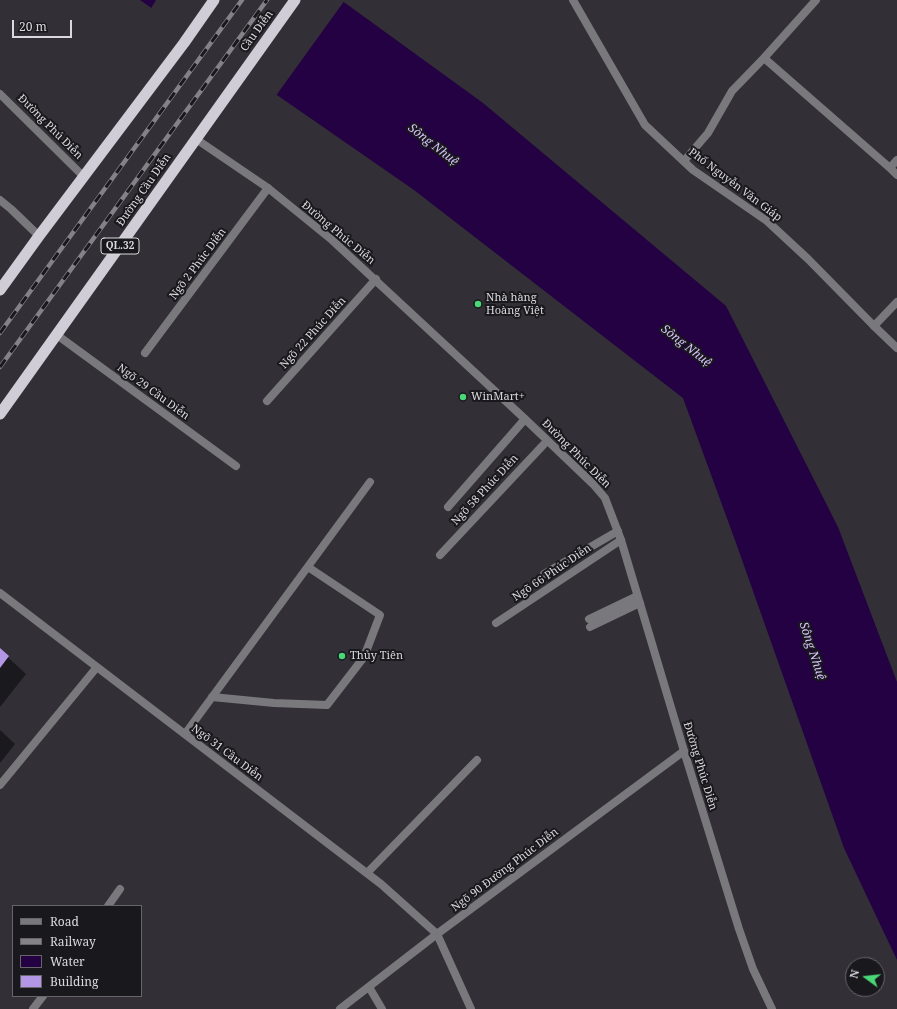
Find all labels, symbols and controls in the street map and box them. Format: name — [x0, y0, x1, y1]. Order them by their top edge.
street label: Cầu Diễn — [238, 8, 276, 54]
scale bar — [14, 12, 74, 38]
text: 20 m — [19, 18, 47, 35]
street label: Đường Phú Diễn — [15, 92, 85, 162]
water label: Sông Nhuệ — [405, 121, 461, 169]
street label: Phố Nguyễn Văn Giáp — [686, 146, 784, 224]
street label: Đường Cầu Diễn — [114, 151, 174, 229]
street label: Đường Phúc Diễn — [299, 199, 377, 267]
street label: Ngõ 2 Phúc Diễn — [167, 226, 229, 302]
road number: QL.32 — [101, 238, 139, 254]
place label: Nhà hàng Hoàng Việt — [486, 291, 544, 317]
street label: Ngõ 22 Phúc Diễn — [277, 294, 349, 372]
marker: Nhà hàng Hoàng Việt — [473, 299, 483, 309]
water label: Sông Nhuệ — [658, 322, 714, 370]
street label: Ngõ 29 Cầu Diễn — [114, 361, 192, 423]
place label: WinMart+ — [471, 390, 525, 404]
marker: WinMart+ — [458, 392, 468, 402]
street label: Đường Phúc Diễn — [539, 417, 613, 491]
street label: Ngõ 58 Phúc Diễn — [449, 452, 521, 528]
street label: Ngõ 66 Phúc Diễn — [510, 542, 594, 604]
water label: Sông Nhuệ — [796, 620, 828, 682]
place label: Thủy Tiên — [350, 649, 403, 663]
marker: Thủy Tiên — [337, 651, 347, 661]
street label: Đường Phúc Diễn — [680, 720, 720, 812]
street label: Ngõ 31 Cầu Diễn — [189, 722, 265, 784]
street label: Ngõ 90 Đường Phúc Diễn — [449, 826, 561, 914]
legend — [12, 905, 142, 997]
text: Road — [50, 913, 79, 930]
text: Railway — [50, 933, 96, 950]
text: Water — [50, 953, 85, 970]
north arrow — [845, 957, 885, 997]
text: N — [846, 968, 862, 980]
text: Building — [50, 973, 98, 990]

